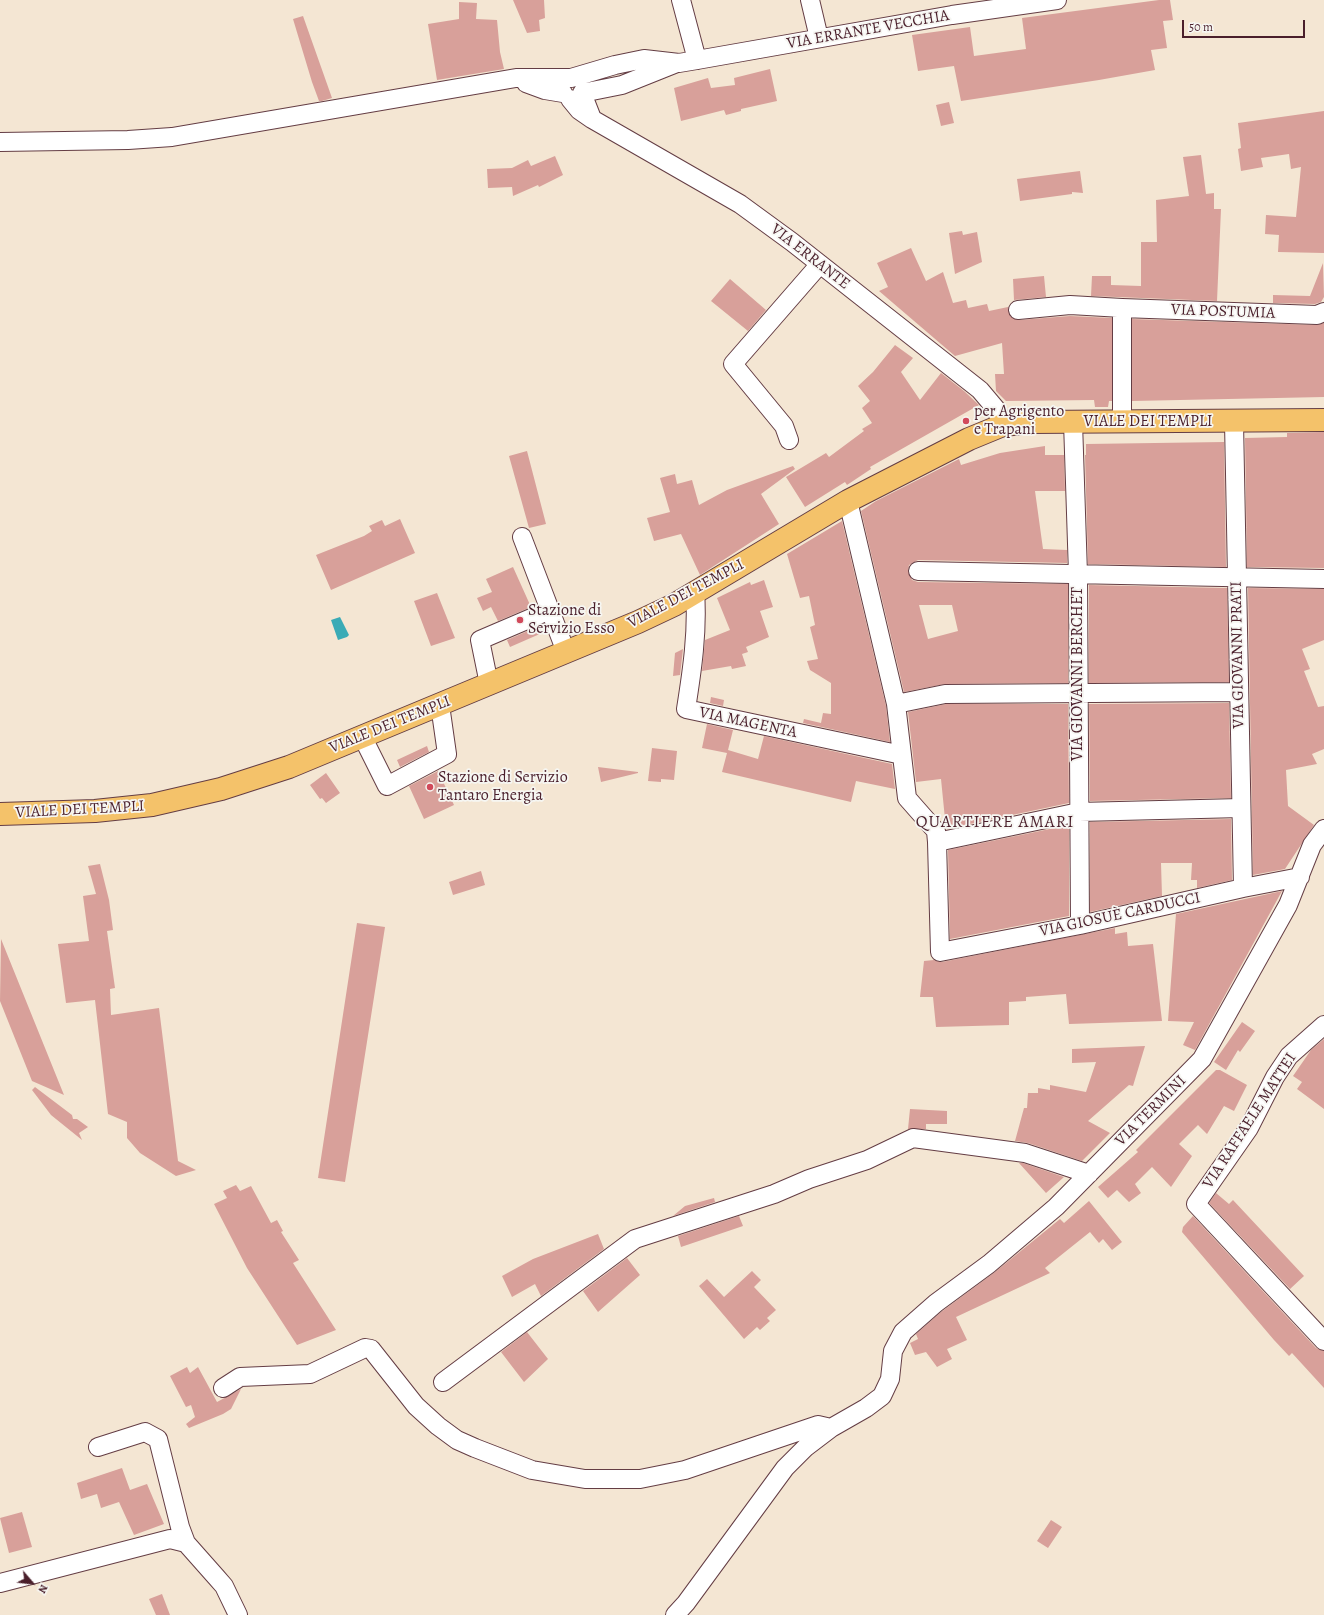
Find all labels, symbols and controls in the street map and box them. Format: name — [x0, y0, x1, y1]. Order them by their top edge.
street label: VIA ERRANTE VECCHIA — [785, 6, 951, 54]
scale bar — [1184, 12, 1307, 38]
text: 50 m — [1189, 19, 1213, 35]
street label: VIA ERRANTE — [766, 220, 854, 294]
street label: VIA POSTUMIA — [1170, 301, 1276, 323]
place label: per Agrigento e Trapani — [974, 402, 1064, 440]
street label: VIALE DEI TEMPLI — [1084, 412, 1212, 432]
marker: per Agrigento e Trapani — [961, 416, 971, 426]
street label: VIALE DEI TEMPLI — [625, 555, 747, 633]
street label: VIA GIOVANNI PRATI — [1227, 581, 1249, 729]
street label: VIA GIOVANNI BERCHET — [1068, 587, 1088, 761]
place label: Stazione di Servizio Esso — [528, 601, 615, 639]
marker: Stazione di Servizio Esso — [515, 615, 525, 625]
street label: VIALE DEI TEMPLI — [327, 692, 453, 758]
street label: VIA MAGENTA — [697, 703, 799, 743]
place label: Stazione di Servizio Tantaro Energia — [438, 768, 568, 806]
marker: Stazione di Servizio Tantaro Energia — [425, 782, 435, 792]
street label: VIALE DEI TEMPLI — [15, 797, 145, 823]
district label: QUARTIERE AMARI — [916, 813, 1074, 833]
street label: VIA GIOSUÈ CARDUCCI — [1038, 889, 1202, 941]
street label: VIA RAFFAELE MATTEI — [1199, 1050, 1301, 1192]
street label: VIA TERMINI — [1112, 1072, 1190, 1150]
north arrow — [12, 1563, 52, 1603]
text: N — [35, 1582, 52, 1596]

